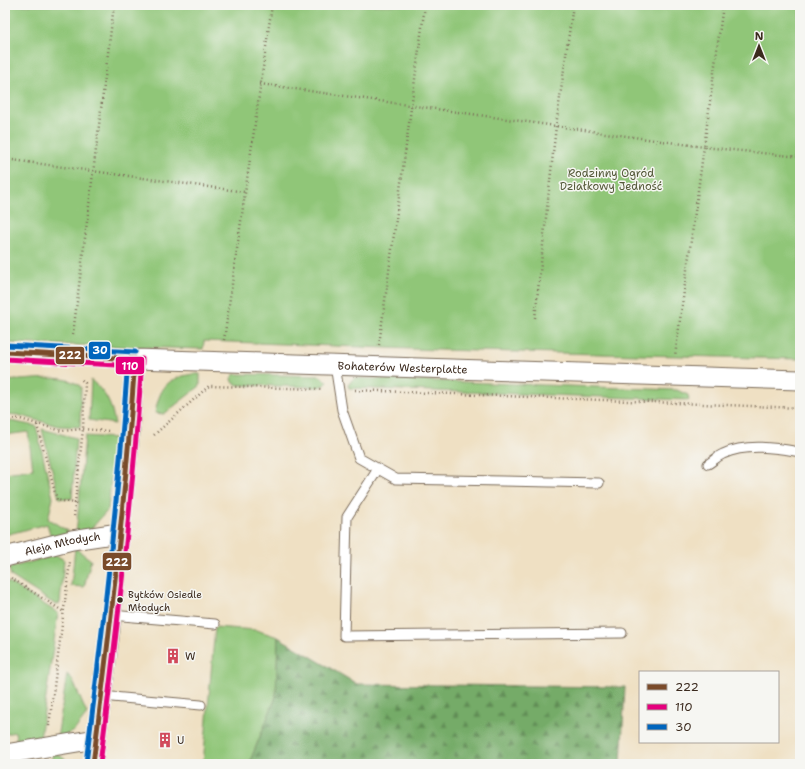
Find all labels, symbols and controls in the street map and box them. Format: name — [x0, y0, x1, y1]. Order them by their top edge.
north arrow — [739, 26, 779, 66]
text: N — [755, 29, 764, 44]
park label: Rodzinny Ogród Działkowy Jedność — [560, 166, 663, 194]
line badge: 30 — [88, 341, 111, 360]
text: 30 — [92, 343, 108, 358]
line badge: 222 — [55, 346, 85, 365]
text: 222 — [59, 348, 82, 363]
line badge: 110 — [115, 356, 145, 375]
street label: Bohaterów Westerplatte — [338, 358, 468, 377]
text: 110 — [121, 359, 139, 374]
street label: Aleja Młodych — [23, 528, 101, 559]
line badge: 222 — [102, 552, 132, 571]
text: 222 — [106, 555, 129, 570]
place label: Bytków Osiedle Młodych — [128, 588, 202, 614]
marker: Bytków Osiedle Młodych — [115, 595, 125, 605]
building icon: W — [164, 647, 182, 665]
place label: W — [185, 649, 196, 664]
legend — [639, 671, 779, 743]
text: 222 — [675, 679, 699, 695]
text: 110 — [675, 699, 693, 715]
text: 30 — [675, 719, 692, 735]
building icon: U — [156, 731, 174, 749]
place label: U — [177, 733, 184, 748]

